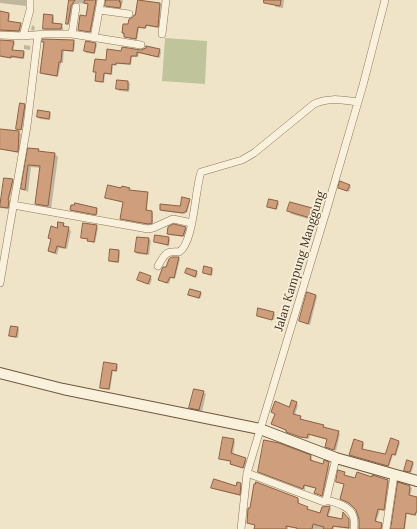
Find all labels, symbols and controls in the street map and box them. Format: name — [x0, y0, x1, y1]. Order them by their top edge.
street label: Jalan Kampung Manggung — [272, 189, 328, 333]

